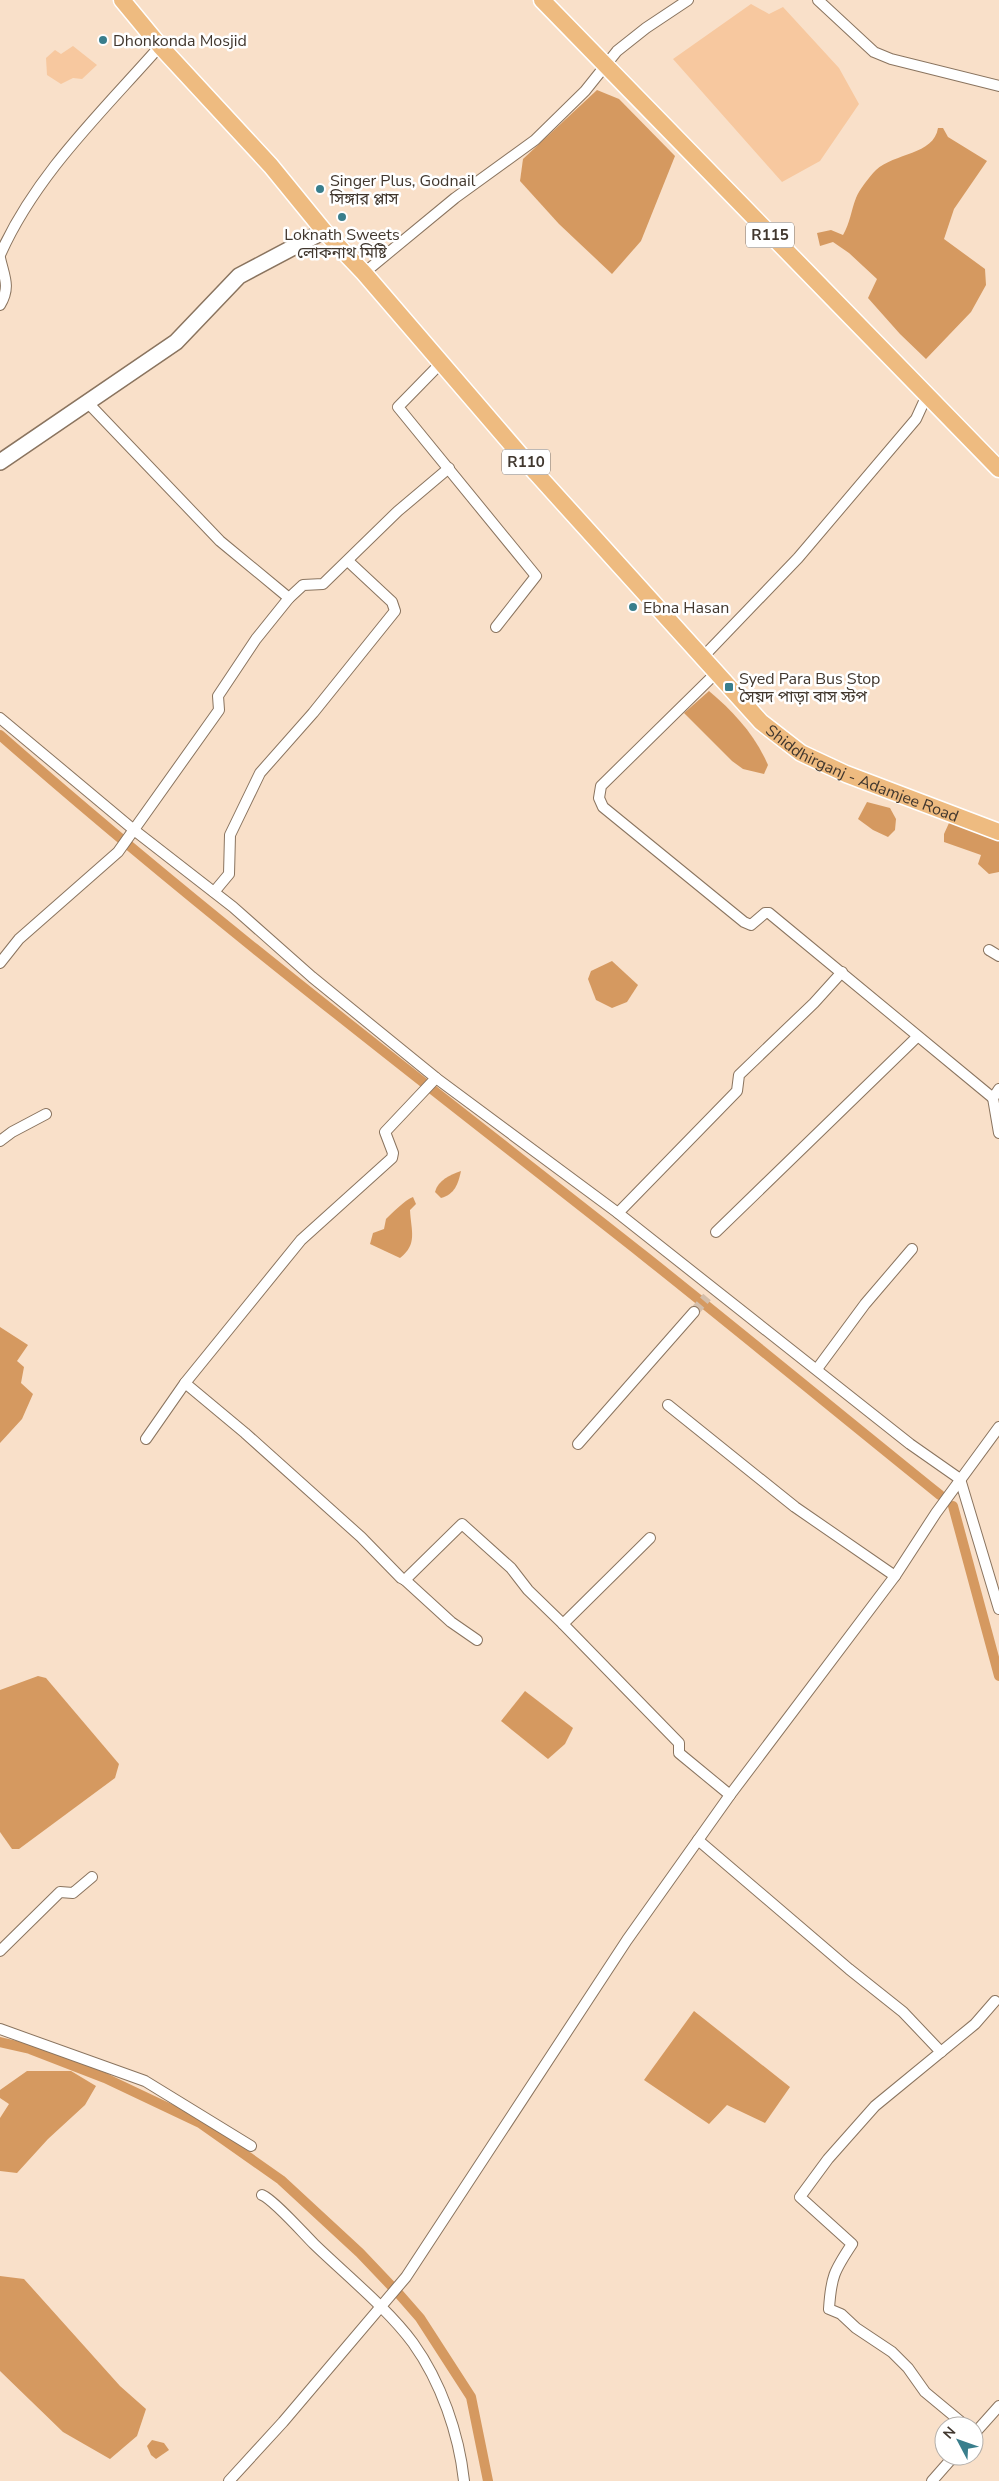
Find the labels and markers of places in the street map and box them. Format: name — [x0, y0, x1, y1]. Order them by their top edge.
place label: Dhonkonda Mosjid — [113, 30, 247, 52]
marker: Dhonkonda Mosjid — [97, 34, 109, 46]
place label: Singer Plus, Godnail সিঙ্গার প্লাস — [329, 170, 476, 210]
marker: Singer Plus, Godnail সিঙ্গার প্লাস — [314, 183, 326, 195]
marker: Loknath Sweets লোকনাথ মিষ্টি — [336, 211, 348, 223]
place label: Loknath Sweets লোকনাথ মিষ্টি — [284, 224, 400, 264]
place label: Ebna Hasan — [643, 597, 729, 619]
marker: Ebna Hasan — [627, 601, 639, 613]
place label: Syed Para Bus Stop সৈয়দ পাড়া বাস স্টপ — [738, 668, 880, 708]
marker: Syed Para Bus Stop সৈয়দ পাড়া বাস স্টপ — [723, 681, 735, 693]

